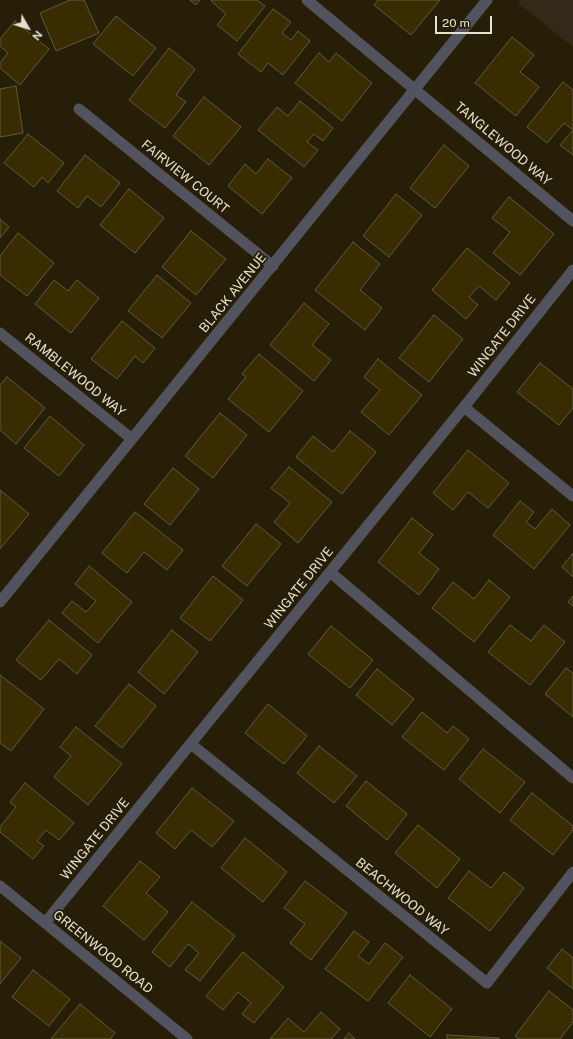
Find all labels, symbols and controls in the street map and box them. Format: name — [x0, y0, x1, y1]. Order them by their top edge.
north arrow — [8, 8, 48, 48]
scale bar — [437, 8, 494, 34]
text: 20 m — [442, 16, 470, 30]
text: N — [30, 28, 45, 43]
street label: TANGLEWOOD WAY — [452, 99, 554, 189]
street label: FAIRVIEW COURT — [138, 137, 232, 217]
street label: BLACK AVENUE — [196, 250, 270, 336]
street label: WINGATE DRIVE — [465, 291, 539, 381]
street label: RAMBLEWOOD WAY — [22, 330, 128, 420]
street label: WINGATE DRIVE — [261, 544, 337, 632]
street label: WINGATE DRIVE — [57, 795, 133, 883]
street label: BEACHWOOD WAY — [352, 855, 452, 939]
street label: GREENWOOD ROAD — [50, 907, 156, 997]

